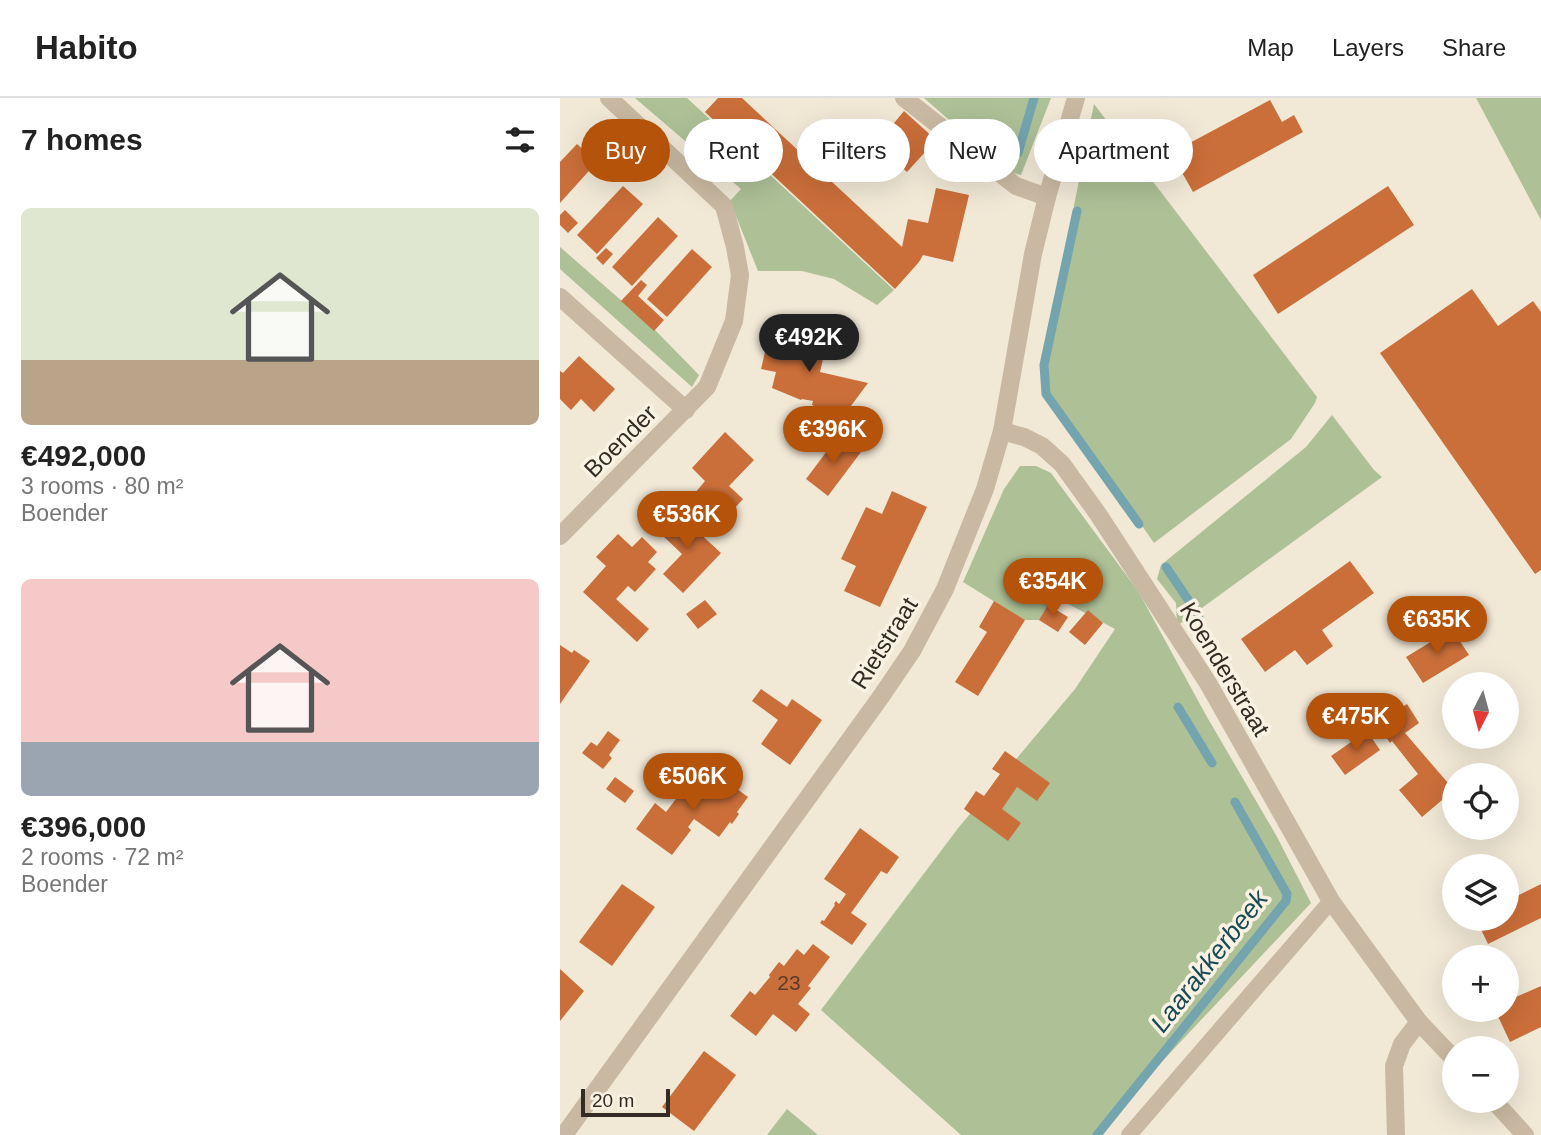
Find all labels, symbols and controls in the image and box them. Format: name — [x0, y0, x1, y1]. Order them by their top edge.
text: Habito — [35, 29, 138, 66]
text: Map — [1247, 34, 1294, 61]
text: Layers — [1332, 34, 1404, 61]
text: Share — [1442, 34, 1506, 61]
chip: Buy — [581, 119, 670, 182]
chip: Rent — [684, 119, 783, 182]
chip: Filters — [797, 119, 910, 182]
chip: New — [924, 119, 1020, 182]
chip: Apartment — [1034, 119, 1193, 182]
icon: filters — [501, 121, 539, 159]
text: 7 homes — [21, 123, 143, 156]
icon: home — [217, 254, 343, 380]
pin: €492K — [760, 314, 858, 374]
text: €492K — [775, 324, 843, 350]
street label: Boender — [578, 399, 662, 483]
pin: €396K — [784, 406, 882, 466]
text: €396K — [799, 416, 867, 442]
text: €492,000 — [21, 439, 146, 472]
text: 3 rooms · 80 m² — [21, 473, 183, 499]
pin: €536K — [638, 491, 736, 551]
text: Boender — [21, 500, 108, 526]
text: €536K — [653, 501, 721, 527]
pin: €354K — [1004, 559, 1102, 618]
text: €354K — [1019, 568, 1087, 594]
street label: Rietstraat — [845, 592, 923, 694]
pin: €635K — [1388, 596, 1486, 656]
street label: Koenderstraat — [1175, 597, 1276, 741]
text: €635K — [1403, 606, 1471, 632]
icon: home — [217, 625, 343, 751]
north arrow — [1442, 672, 1519, 749]
map controls — [1442, 672, 1519, 1113]
pin: €475K — [1307, 694, 1405, 753]
text: €475K — [1322, 703, 1390, 729]
pin: €506K — [644, 754, 742, 813]
text: €506K — [659, 763, 727, 789]
button: locate — [1442, 763, 1519, 840]
text: €396,000 — [21, 810, 146, 843]
text: 2 rooms · 72 m² — [21, 844, 183, 870]
button: layers — [1442, 854, 1519, 931]
text: Boender — [21, 871, 108, 897]
water label: Laarakkerbeek — [1144, 882, 1275, 1038]
button: + — [1442, 945, 1519, 1022]
house number: 23 — [777, 971, 801, 994]
button: − — [1442, 1036, 1519, 1113]
scale bar — [581, 1086, 670, 1118]
text: 20 m — [592, 1090, 634, 1111]

